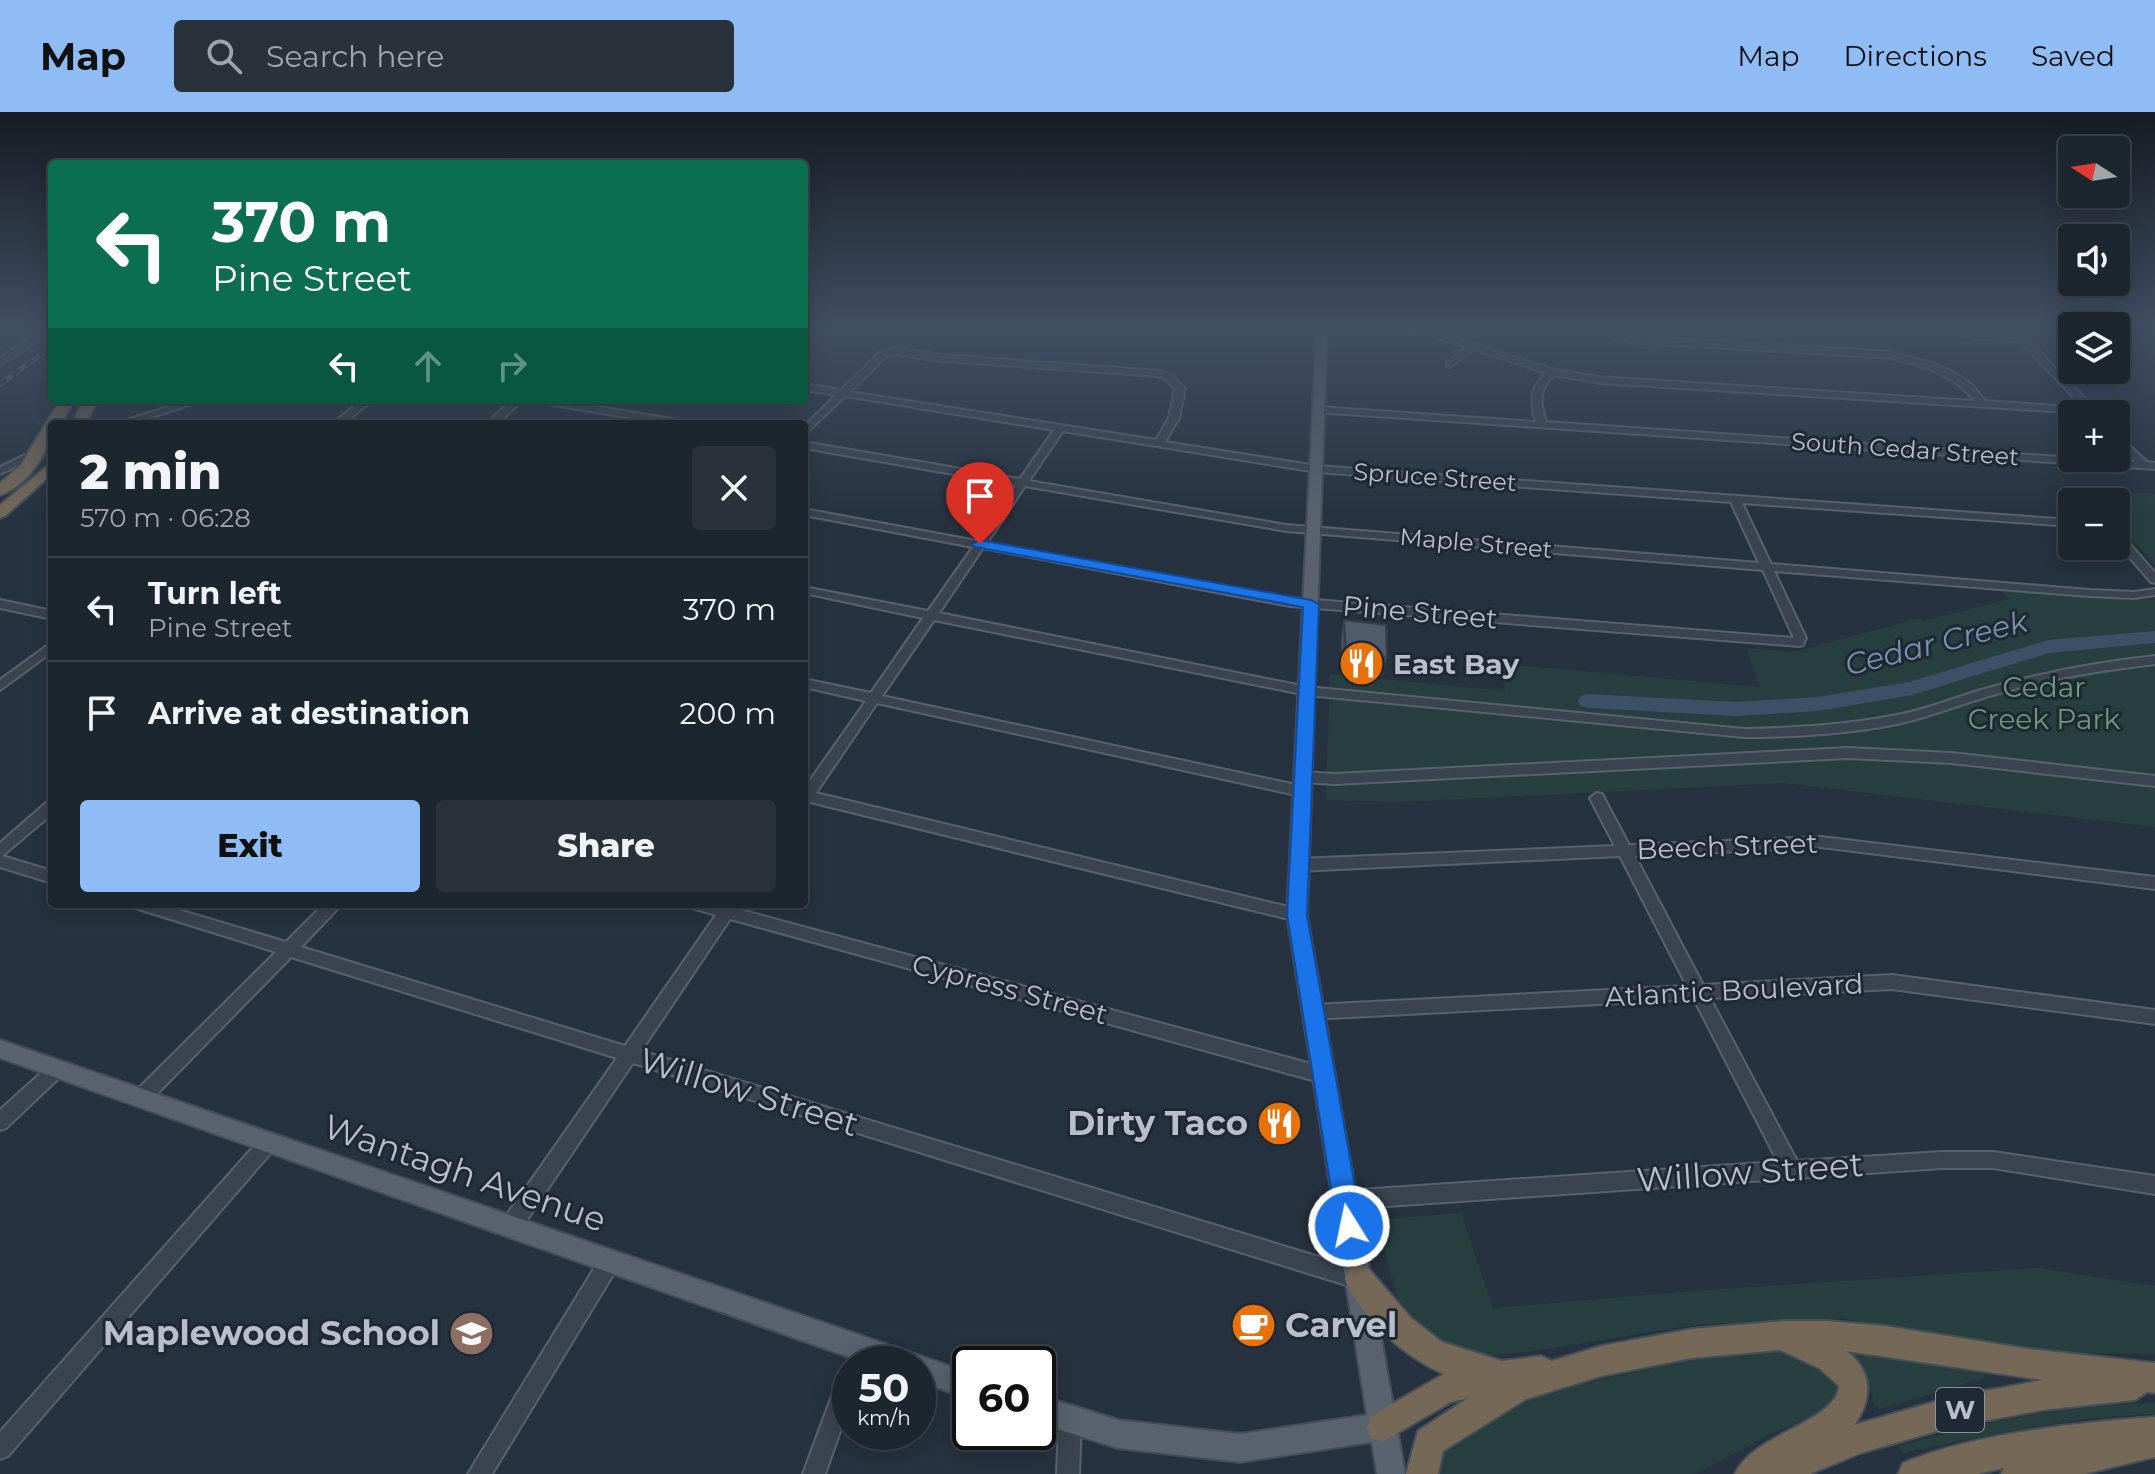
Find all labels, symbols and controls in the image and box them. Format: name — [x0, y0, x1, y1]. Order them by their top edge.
search box — [174, 20, 734, 92]
text: Map — [40, 33, 126, 80]
icon: search — [202, 34, 246, 78]
text: Search here — [266, 38, 444, 75]
text: Map — [1737, 39, 1799, 73]
text: Directions — [1843, 39, 1987, 73]
text: Saved — [2031, 39, 2115, 73]
north arrow — [2058, 136, 2130, 208]
map controls — [2058, 136, 2130, 560]
text: 370 m — [212, 188, 391, 256]
icon: left — [80, 192, 184, 296]
button: sound — [2058, 224, 2130, 296]
text: Pine Street — [212, 256, 412, 300]
button: layers — [2058, 312, 2130, 384]
icon: left — [322, 344, 366, 388]
icon: ahead — [406, 344, 450, 388]
icon: right — [490, 344, 534, 388]
button: + — [2058, 400, 2130, 472]
street label: South Cedar Street — [1790, 427, 2020, 471]
text: 2 min — [80, 443, 221, 501]
button: close — [692, 446, 776, 530]
street label: Spruce Street — [1352, 457, 1518, 497]
pin — [946, 462, 1014, 544]
icon: arrive — [958, 474, 1002, 518]
button: − — [2058, 488, 2130, 560]
text: 570 m · 06:28 — [80, 502, 251, 534]
street label: Maple Street — [1398, 522, 1554, 564]
text: Turn left — [148, 575, 281, 612]
icon: left — [80, 587, 124, 631]
street label: Pine Street — [1341, 588, 1499, 636]
text: 370 m — [683, 591, 776, 628]
water label: Cedar Creek — [1841, 602, 2032, 684]
text: Pine Street — [148, 612, 292, 644]
restaurant icon: East Bay — [1338, 640, 1386, 688]
place label: East Bay — [1393, 647, 1519, 681]
park label: Cedar Creek Park — [1968, 670, 2121, 736]
icon: arrive — [80, 691, 124, 735]
text: Arrive at destination — [148, 695, 470, 732]
text: 200 m — [680, 695, 776, 732]
button: Exit — [80, 800, 420, 892]
button: Share — [436, 800, 776, 892]
street label: Beech Street — [1636, 826, 1818, 866]
street label: Cypress Street — [908, 947, 1112, 1031]
street label: Atlantic Boulevard — [1604, 966, 1864, 1014]
street label: Willow Street — [634, 1039, 864, 1145]
restaurant icon: Dirty Taco — [1255, 1099, 1303, 1147]
place label: Dirty Taco — [1067, 1102, 1248, 1144]
street label: Wantagh Avenue — [318, 1105, 612, 1241]
street label: Willow Street — [1635, 1143, 1865, 1201]
position arrow — [1307, 1184, 1391, 1268]
cafe icon: Carvel — [1230, 1301, 1278, 1349]
place label: Carvel — [1285, 1304, 1397, 1346]
school or university icon: Maplewood School — [447, 1309, 495, 1357]
place label: Maplewood School — [103, 1312, 440, 1354]
speed limit sign: 60 — [952, 1346, 1056, 1450]
text: 50 — [859, 1363, 909, 1412]
road number: W — [1936, 1388, 1984, 1432]
text: km/h — [857, 1406, 911, 1430]

